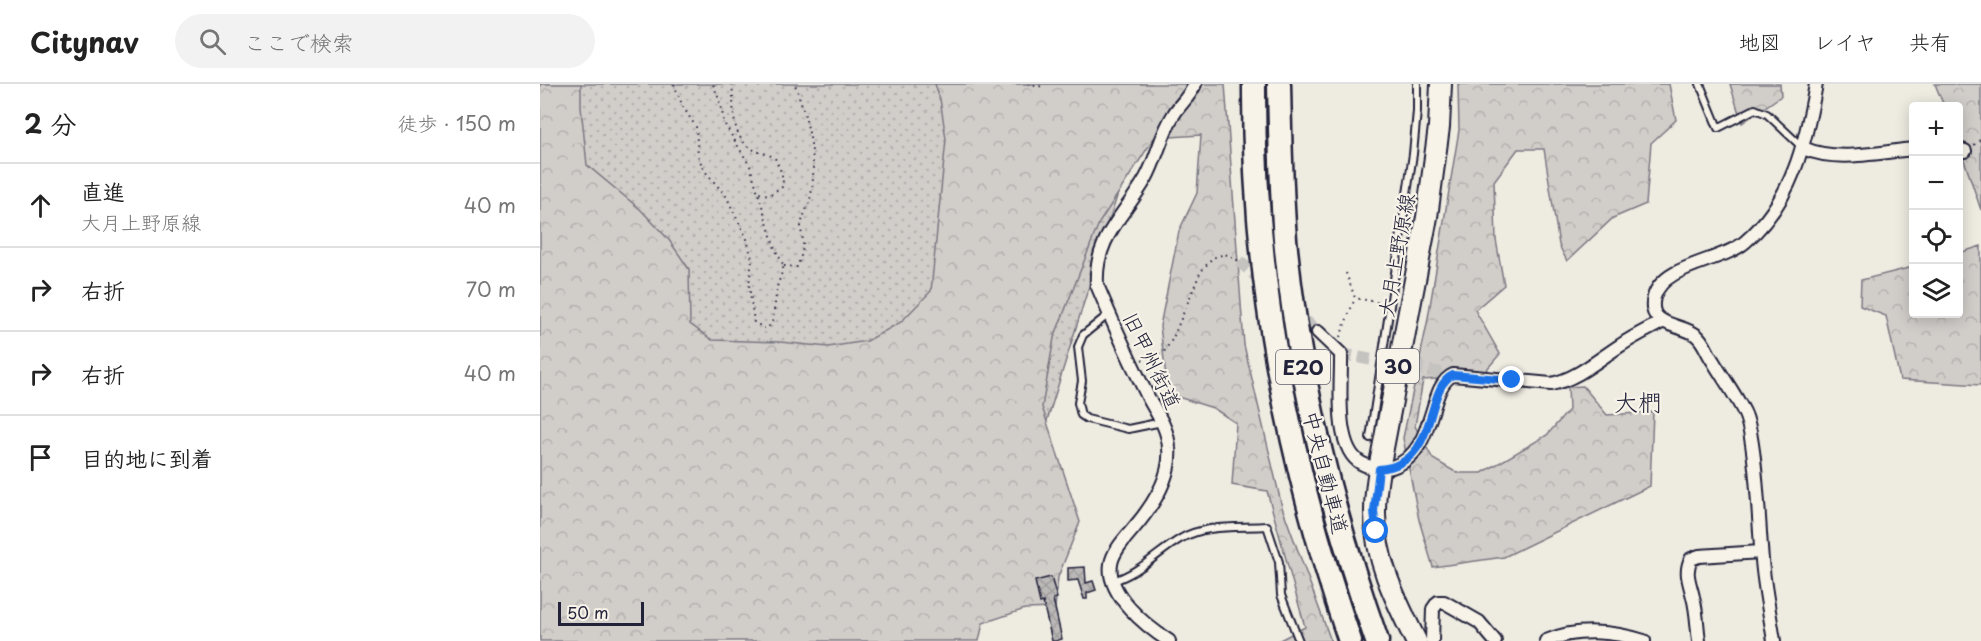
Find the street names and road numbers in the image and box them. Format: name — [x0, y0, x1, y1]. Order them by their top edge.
street label: 大月上野原線 — [1368, 190, 1422, 320]
street label: 旧甲州街道 — [1116, 306, 1190, 414]
road number: 30 — [1377, 349, 1419, 383]
road number: E20 — [1276, 350, 1330, 384]
street label: 中央自動車道 — [1296, 407, 1358, 537]

